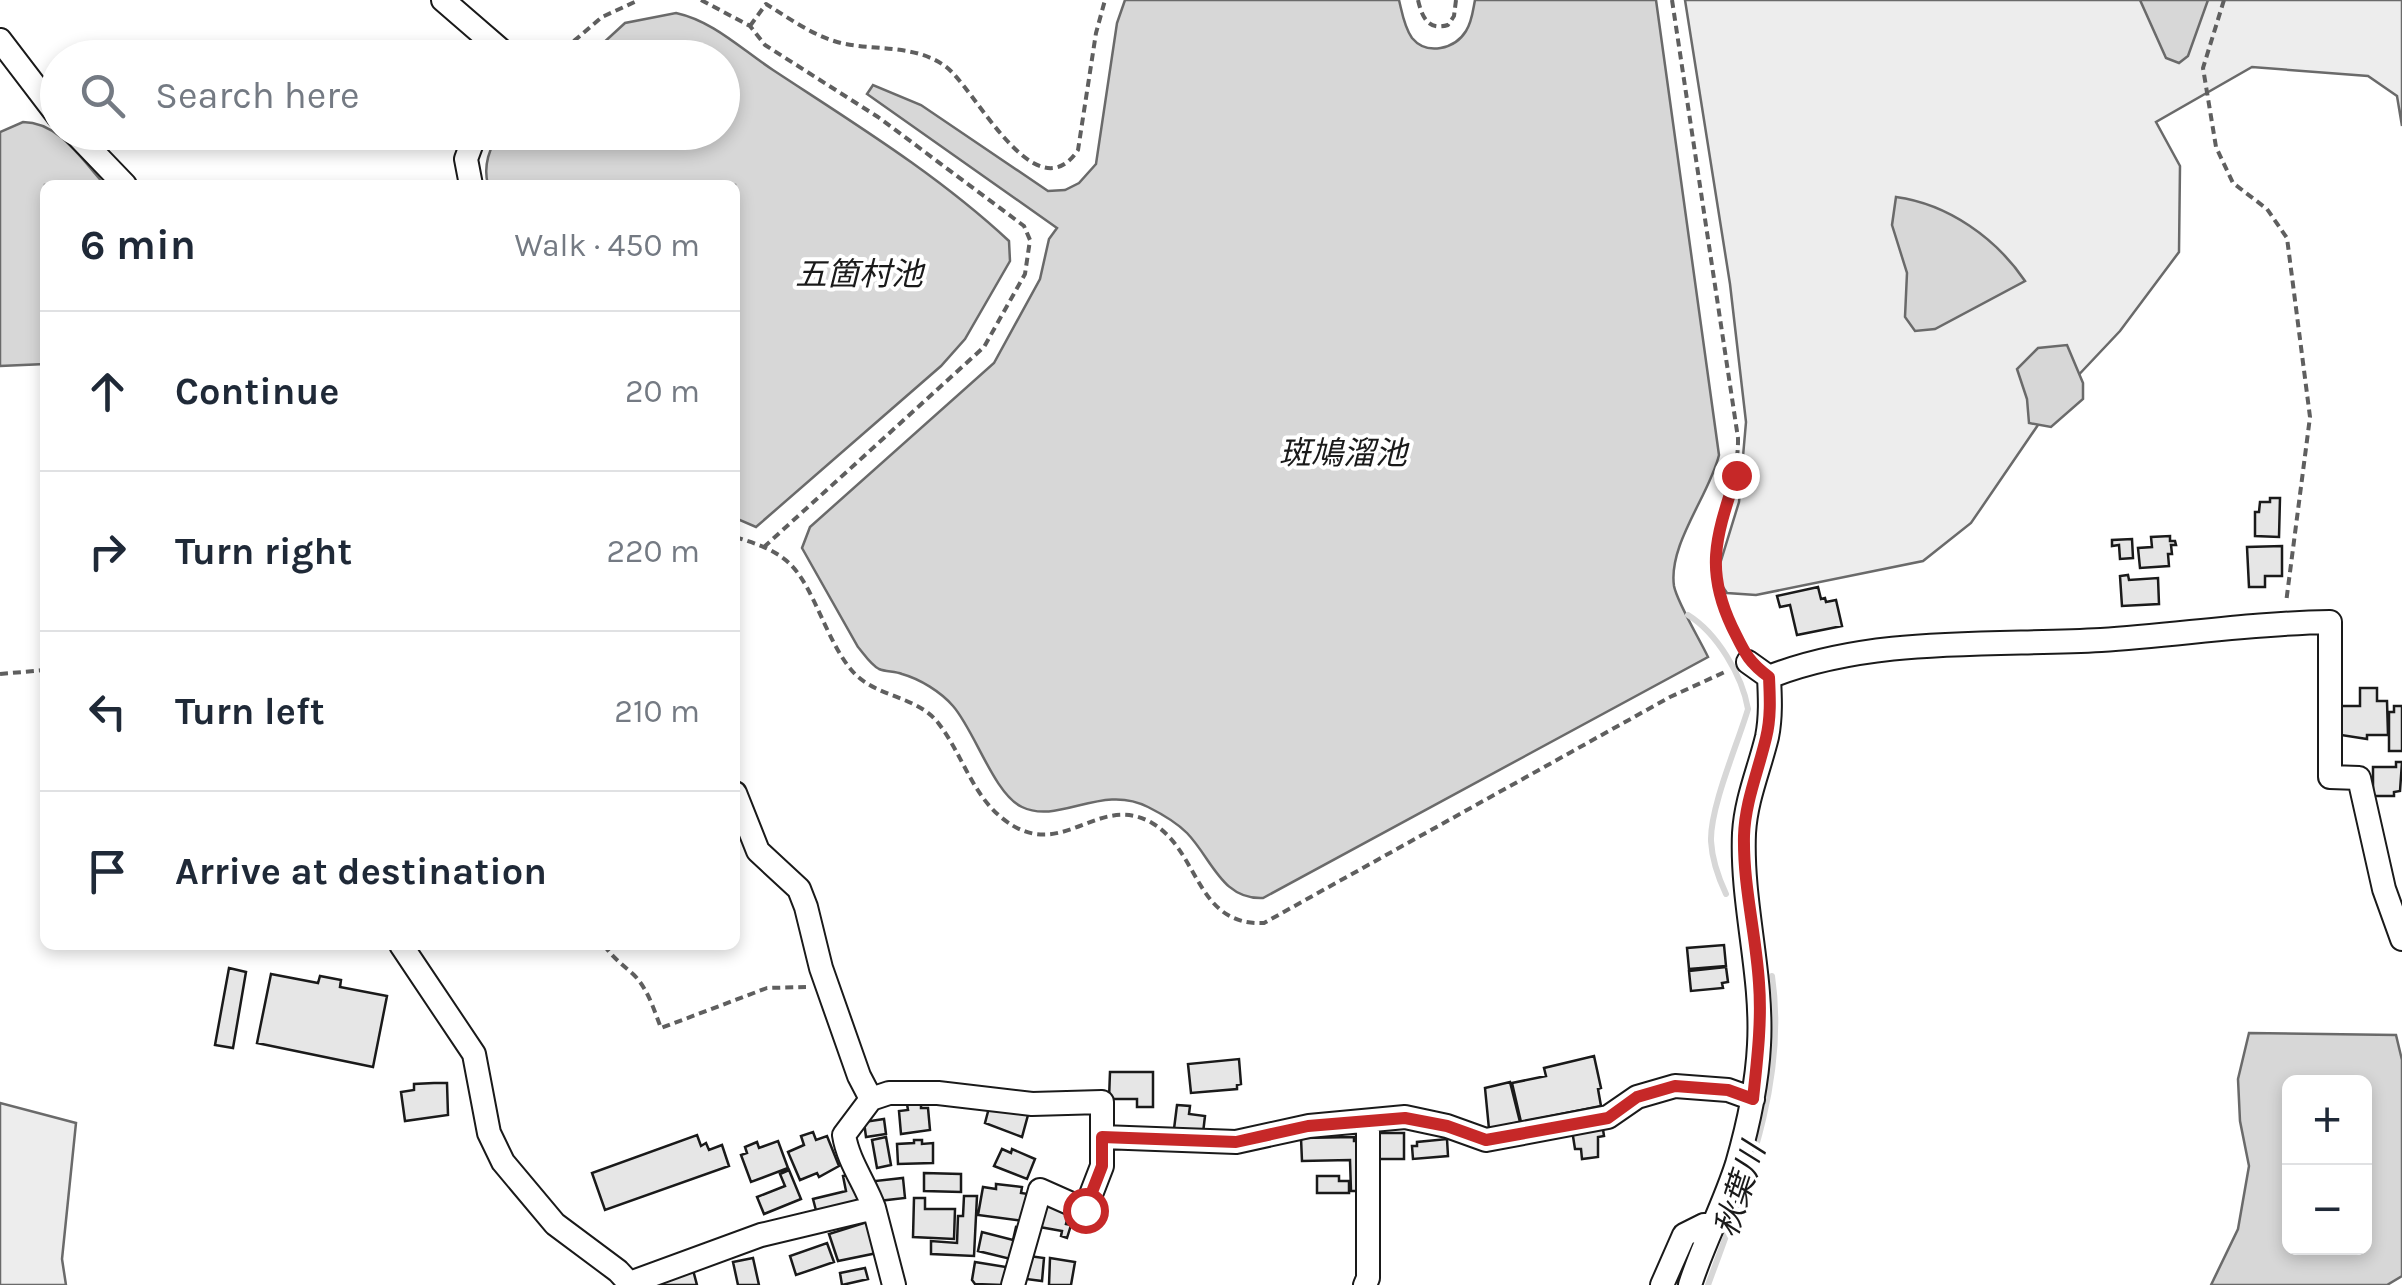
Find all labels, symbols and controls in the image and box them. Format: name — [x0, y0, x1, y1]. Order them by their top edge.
search box — [40, 40, 740, 150]
icon: search — [75, 68, 130, 123]
text: Search here — [155, 73, 359, 118]
text: 6 min — [80, 220, 196, 270]
text: Walk · 450 m — [514, 227, 700, 264]
water label: 五箇村池 — [795, 256, 926, 293]
icon: ahead — [80, 364, 135, 419]
text: Continue — [175, 369, 339, 414]
text: 20 m — [625, 373, 700, 410]
water label: 斑鳩溜池 — [1279, 435, 1410, 472]
route end — [1714, 453, 1760, 499]
icon: right — [80, 524, 135, 579]
text: Turn right — [175, 529, 352, 574]
text: 220 m — [606, 533, 700, 570]
icon: left — [80, 684, 135, 739]
text: Turn left — [175, 689, 325, 734]
text: 210 m — [614, 693, 700, 730]
icon: arrive — [80, 844, 135, 899]
text: Arrive at destination — [175, 849, 547, 894]
map controls — [2282, 1075, 2372, 1255]
button: + — [2282, 1075, 2372, 1165]
water label: 秋葉川 — [1708, 1136, 1773, 1241]
button: − — [2282, 1165, 2372, 1255]
route start — [1063, 1188, 1109, 1234]

